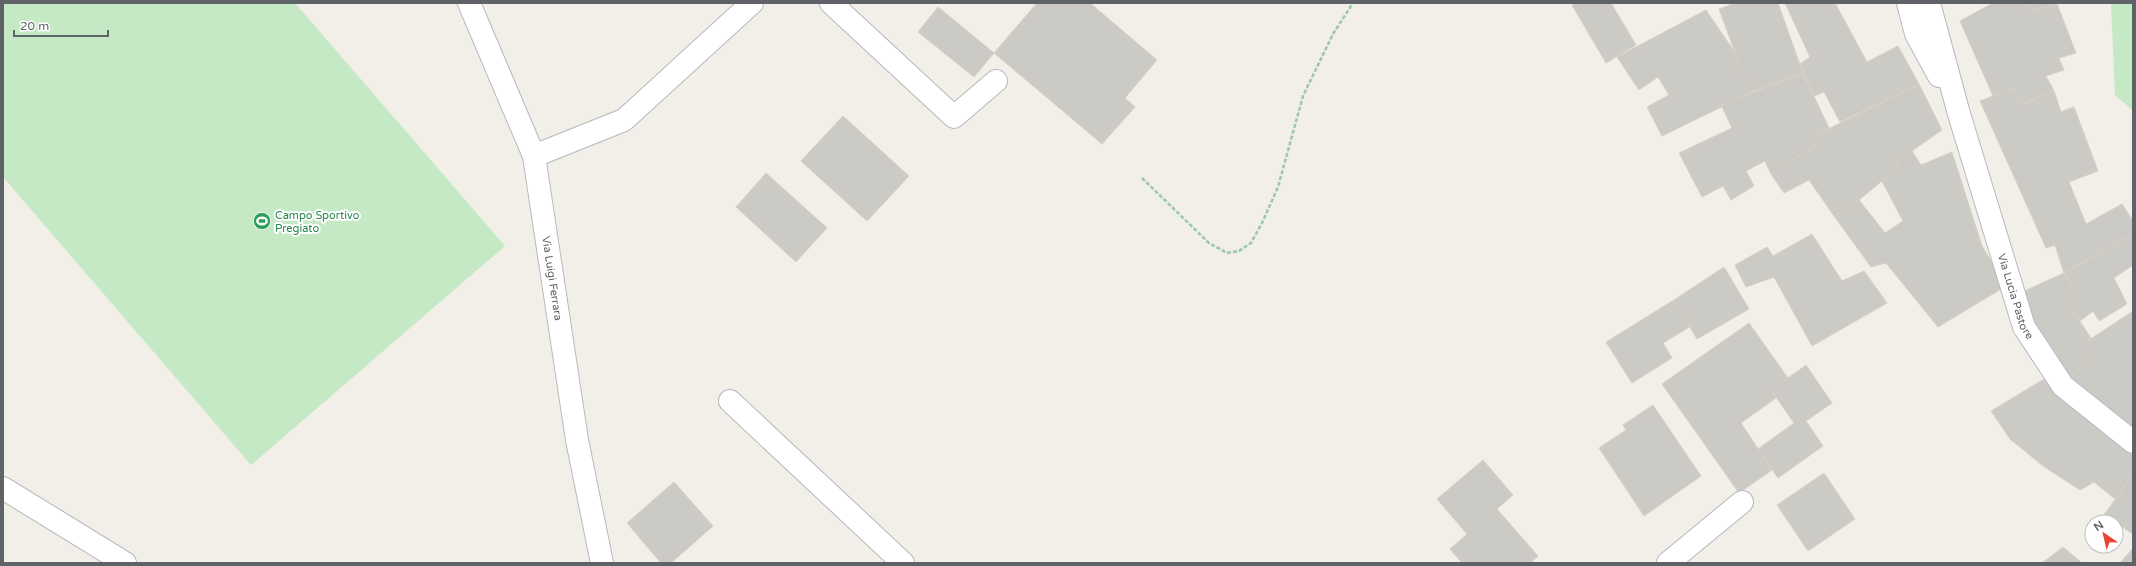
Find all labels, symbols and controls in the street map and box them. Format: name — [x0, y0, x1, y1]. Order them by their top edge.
scale bar — [14, 12, 108, 38]
text: 20 m — [20, 19, 49, 33]
place label: Campo Sportivo Pregiato — [275, 209, 360, 235]
sports icon: Campo Sportivo Pregiato — [252, 211, 272, 231]
street label: Via Luigi Ferrara — [540, 235, 565, 321]
street label: Via Lucia Pastore — [1995, 252, 2037, 342]
north arrow — [2084, 514, 2124, 554]
text: N — [2091, 518, 2106, 534]

